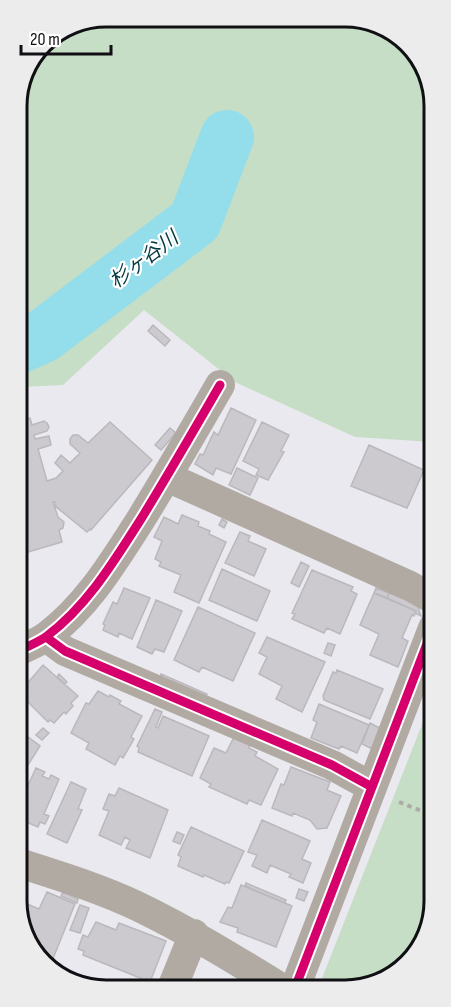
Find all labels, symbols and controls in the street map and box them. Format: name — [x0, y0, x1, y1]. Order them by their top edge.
scale bar — [21, 18, 111, 56]
text: 20 m — [30, 29, 60, 50]
water label: 杉ヶ谷川 — [105, 225, 185, 294]

